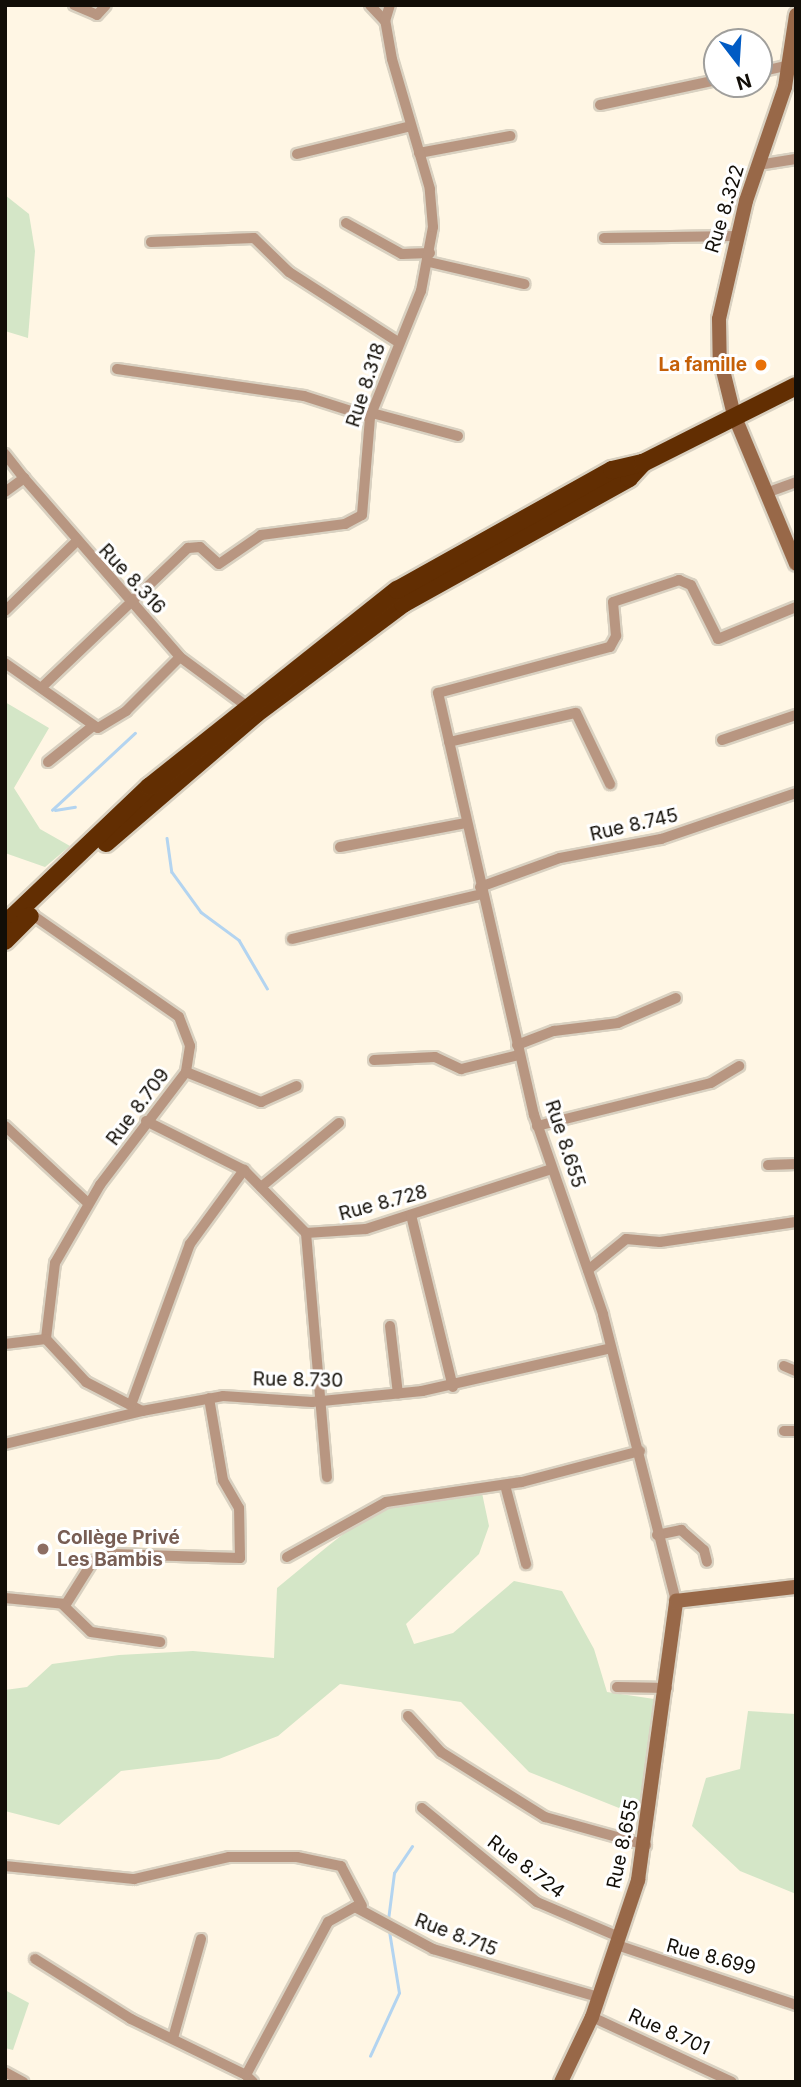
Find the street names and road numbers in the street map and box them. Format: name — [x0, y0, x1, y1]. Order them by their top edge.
street label: Rue 8.322 — [701, 162, 749, 256]
street label: Rue 8.318 — [342, 340, 390, 430]
street label: Rue 8.316 — [94, 539, 170, 619]
street label: Rue 8.745 — [588, 804, 680, 846]
street label: Rue 8.709 — [102, 1064, 174, 1150]
street label: Rue 8.655 — [540, 1097, 590, 1191]
street label: Rue 8.728 — [336, 1180, 430, 1226]
street label: Rue 8.730 — [253, 1368, 343, 1392]
street label: Rue 8.655 — [602, 1797, 644, 1891]
street label: Rue 8.724 — [483, 1831, 569, 1903]
street label: Rue 8.715 — [412, 1909, 500, 1961]
street label: Rue 8.699 — [664, 1934, 758, 1980]
street label: Rue 8.701 — [625, 2004, 713, 2060]

